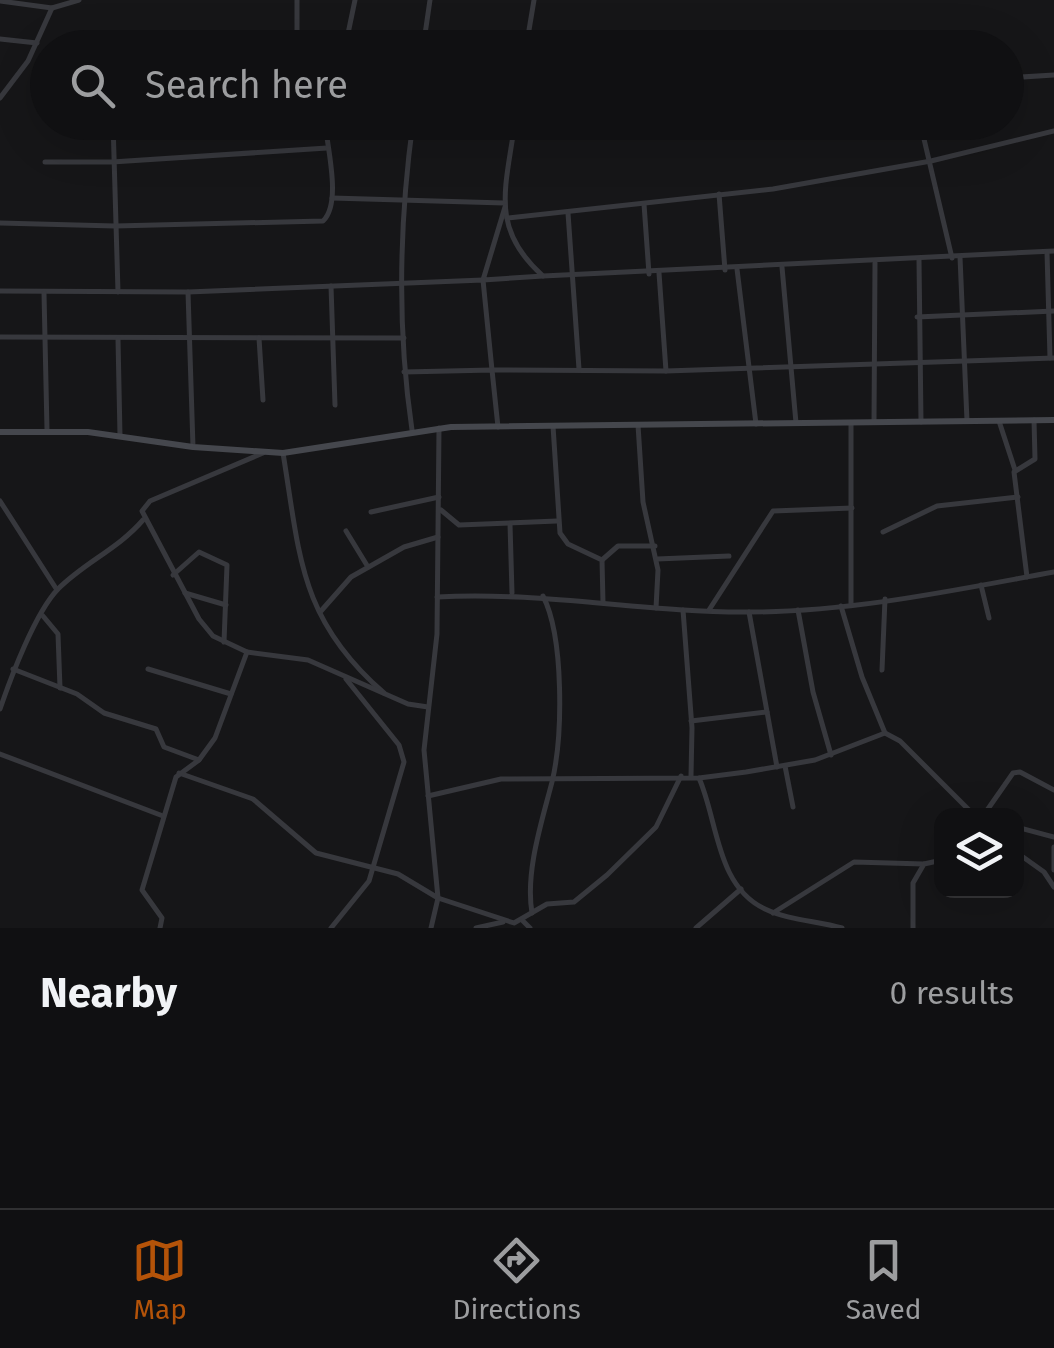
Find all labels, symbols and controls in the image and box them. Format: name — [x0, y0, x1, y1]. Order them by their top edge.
search box — [30, 30, 1024, 140]
icon: search — [65, 58, 120, 113]
text: Search here — [145, 62, 348, 108]
map controls — [934, 808, 1024, 898]
button: layers — [934, 808, 1024, 898]
text: Nearby — [40, 968, 177, 1018]
text: 0 results — [889, 974, 1014, 1012]
tab: Map — [132, 1233, 187, 1326]
tab: Directions — [452, 1233, 581, 1326]
tab: Saved — [846, 1233, 922, 1326]

